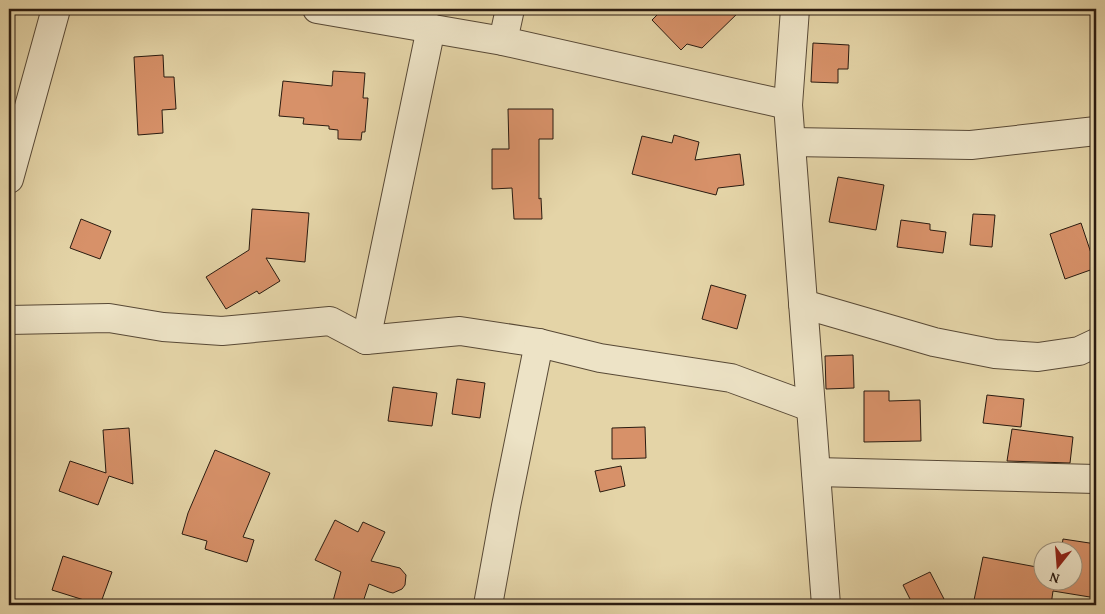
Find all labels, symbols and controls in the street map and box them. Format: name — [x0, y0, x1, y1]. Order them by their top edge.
north arrow — [1032, 542, 1082, 592]
text: N — [1046, 567, 1062, 589]

